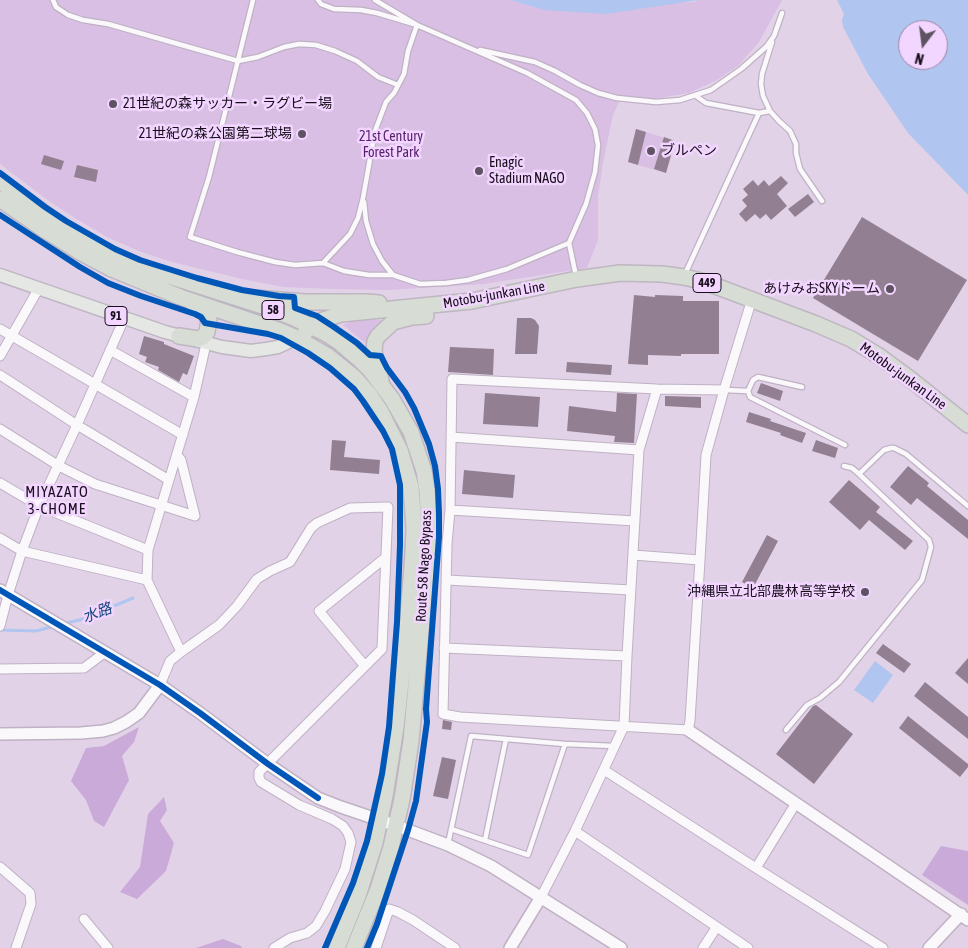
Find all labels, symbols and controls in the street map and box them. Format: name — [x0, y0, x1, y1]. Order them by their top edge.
north arrow — [898, 20, 948, 70]
text: N — [913, 50, 925, 67]
place label: 21世紀の森サッカー・ラグビー場 — [123, 96, 332, 112]
marker: 21世紀の森サッカー・ラグビー場 — [107, 98, 119, 110]
place label: 21世紀の森公園第二球場 — [139, 126, 292, 142]
marker: 21世紀の森公園第二球場 — [296, 128, 308, 140]
park label: 21st Century Forest Park — [359, 129, 423, 162]
place label: ブルペン — [661, 143, 717, 159]
marker: ブルペン — [645, 145, 657, 157]
place label: Enagic Stadium NAGO — [489, 155, 565, 188]
marker: Enagic Stadium NAGO — [473, 165, 485, 177]
road number: 449 — [693, 274, 721, 292]
street label: Motobu-junkan Line — [442, 278, 546, 312]
place label: あけみおSKYドーム — [763, 281, 880, 297]
marker: あけみおSKYドーム — [884, 283, 896, 295]
road number: 58 — [262, 300, 284, 320]
road number: 91 — [105, 306, 127, 326]
street label: Motobu-junkan Line — [856, 339, 950, 413]
district label: MIYAZATO 3-CHOME — [24, 483, 90, 518]
street label: Route 58 Nago Bypass — [413, 510, 435, 622]
place label: 沖縄県立北部農林高等学校 — [687, 584, 855, 600]
marker: 沖縄県立北部農林高等学校 — [859, 586, 871, 598]
water label: 水路 — [80, 599, 114, 627]

